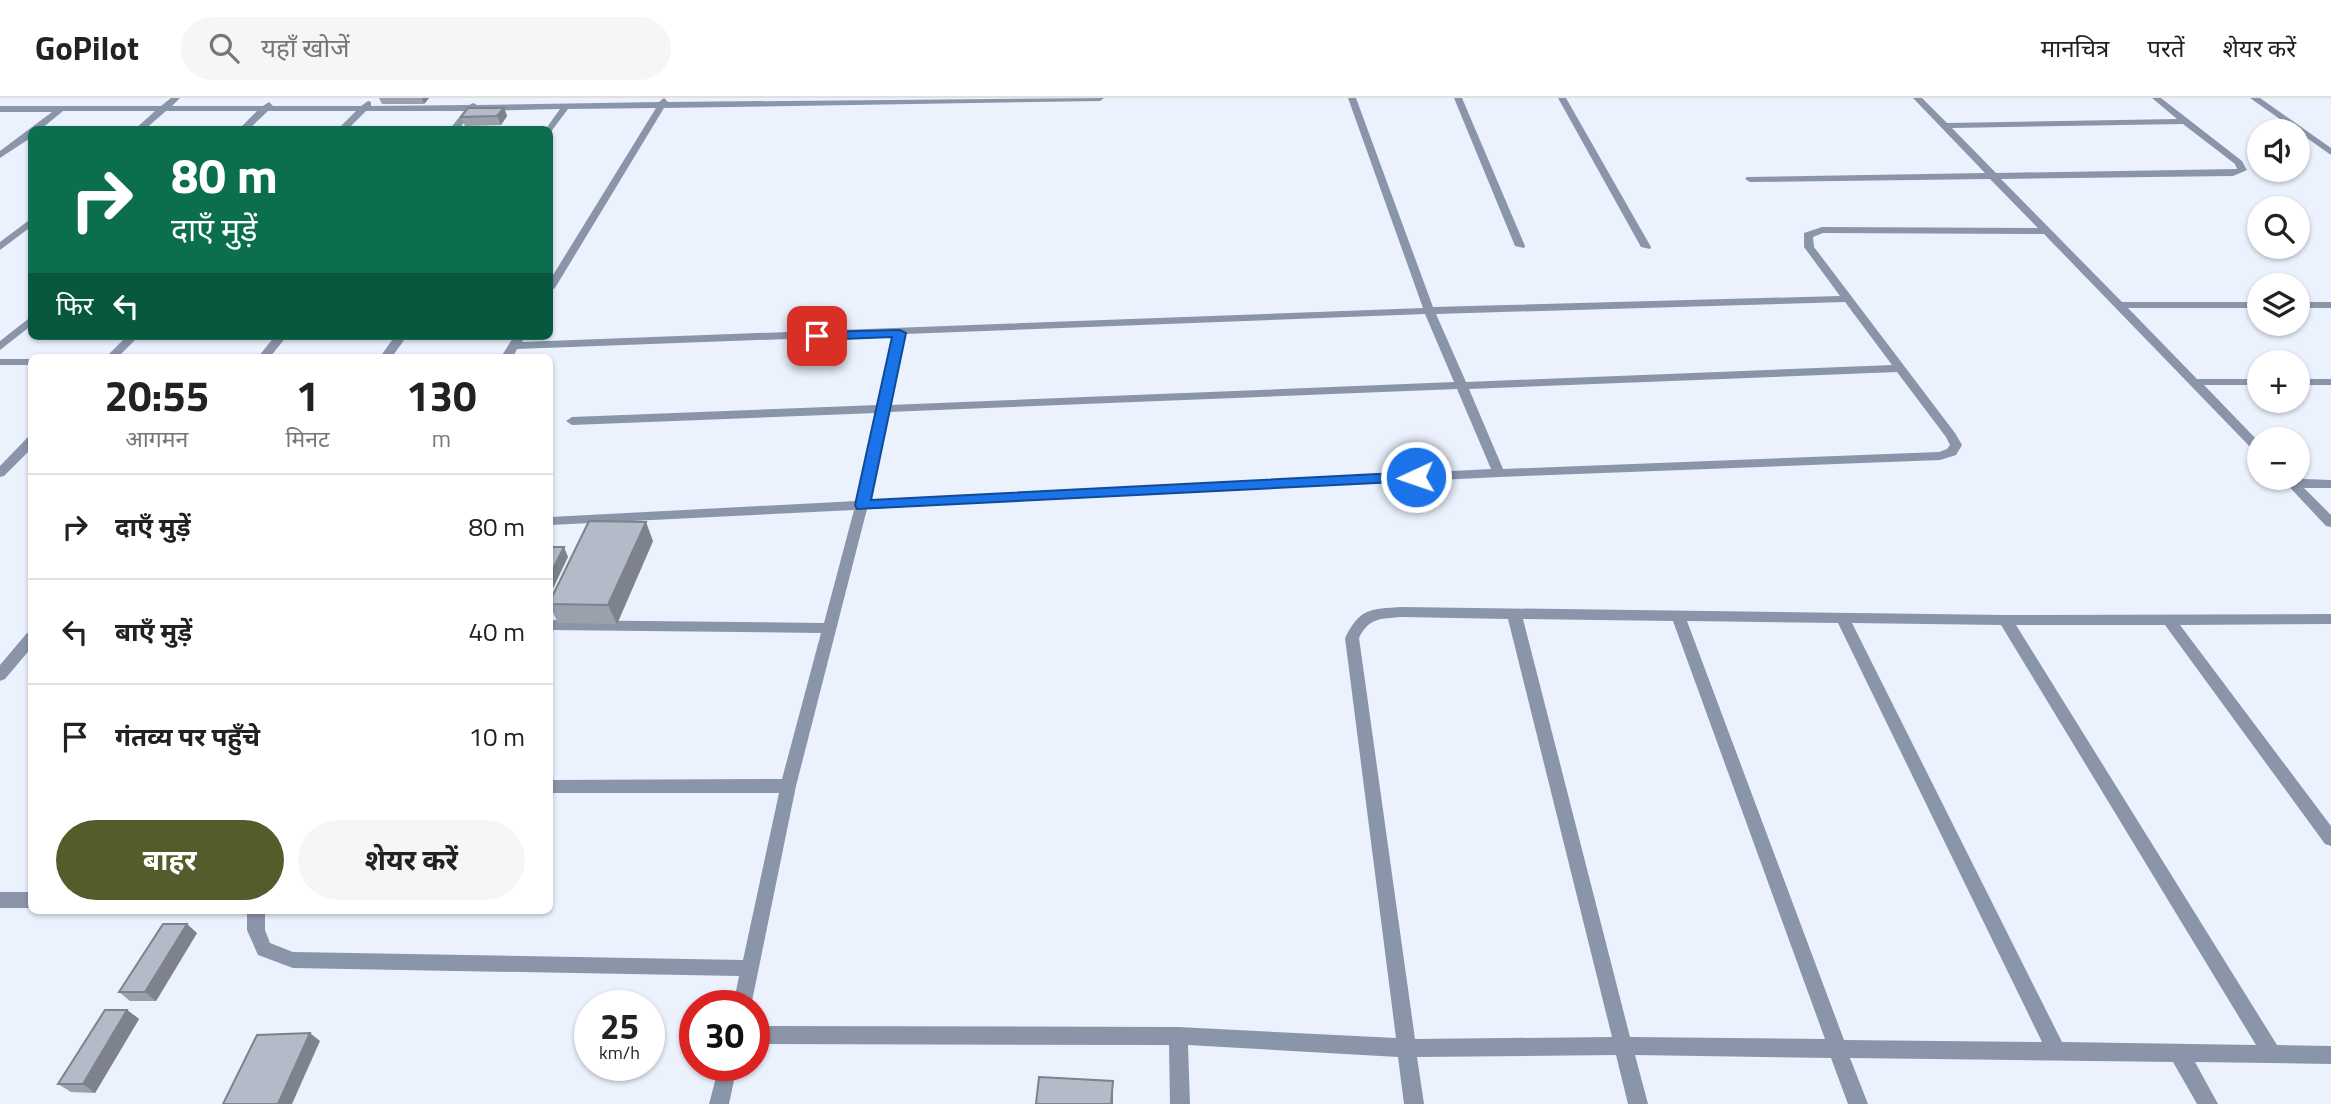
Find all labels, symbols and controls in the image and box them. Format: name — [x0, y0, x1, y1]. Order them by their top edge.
search box — [181, 17, 671, 80]
text: GoPilot — [35, 23, 139, 73]
text: यहाँ खोजें — [261, 28, 350, 67]
icon: search — [205, 29, 243, 67]
text: मानचित्र — [2041, 30, 2109, 66]
text: परतें — [2147, 30, 2184, 66]
text: शेयर करें — [2222, 30, 2296, 66]
map controls — [2247, 119, 2310, 490]
button: sound — [2247, 119, 2310, 182]
text: 80 m — [171, 137, 278, 212]
icon: right — [56, 154, 147, 245]
button: search — [2247, 196, 2310, 259]
text: दाएँ मुड़ें — [171, 205, 257, 253]
button: layers — [2247, 273, 2310, 336]
text: फिर — [56, 286, 93, 325]
icon: left — [107, 287, 145, 325]
pin — [787, 306, 847, 366]
icon: arrive — [798, 317, 836, 355]
button: + — [2247, 350, 2310, 413]
text: 20:55 — [104, 363, 209, 427]
text: 1 — [296, 363, 319, 427]
text: 130 — [406, 363, 477, 427]
text: आगमन — [125, 421, 188, 456]
text: मिनट — [286, 421, 330, 456]
text: m — [432, 421, 451, 456]
button: − — [2247, 427, 2310, 490]
position arrow — [1379, 440, 1453, 514]
text: दाएँ मुड़ें — [115, 507, 191, 546]
text: 80 m — [468, 507, 525, 546]
icon: right — [56, 508, 94, 546]
text: बाएँ मुड़ें — [115, 612, 192, 651]
text: 40 m — [468, 612, 525, 651]
icon: left — [56, 613, 94, 651]
text: गंतव्य पर पहुँचे — [115, 717, 260, 756]
text: 10 m — [468, 717, 525, 756]
icon: arrive — [56, 718, 94, 756]
button: बाहर — [56, 820, 284, 900]
button: शेयर करें — [298, 820, 525, 900]
speed limit sign: 30 — [679, 990, 770, 1081]
text: 25 — [600, 999, 639, 1053]
text: km/h — [599, 1039, 640, 1066]

